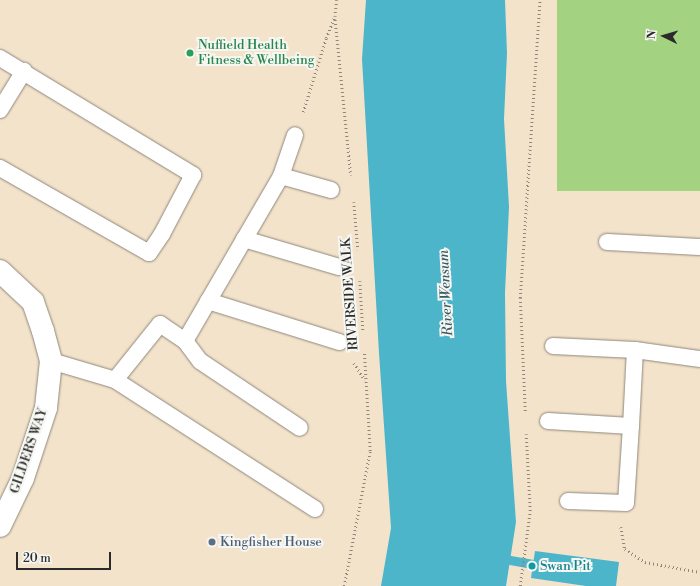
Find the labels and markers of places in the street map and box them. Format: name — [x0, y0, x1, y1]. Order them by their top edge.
place label: Nuffield Health Fitness & Wellbeing — [198, 38, 315, 69]
marker: Nuffield Health Fitness & Wellbeing — [185, 48, 195, 58]
place label: Kingfisher House — [220, 534, 322, 550]
marker: Kingfisher House — [207, 537, 217, 547]
place label: Swan Pit — [540, 558, 591, 574]
marker: Swan Pit — [527, 561, 537, 571]

